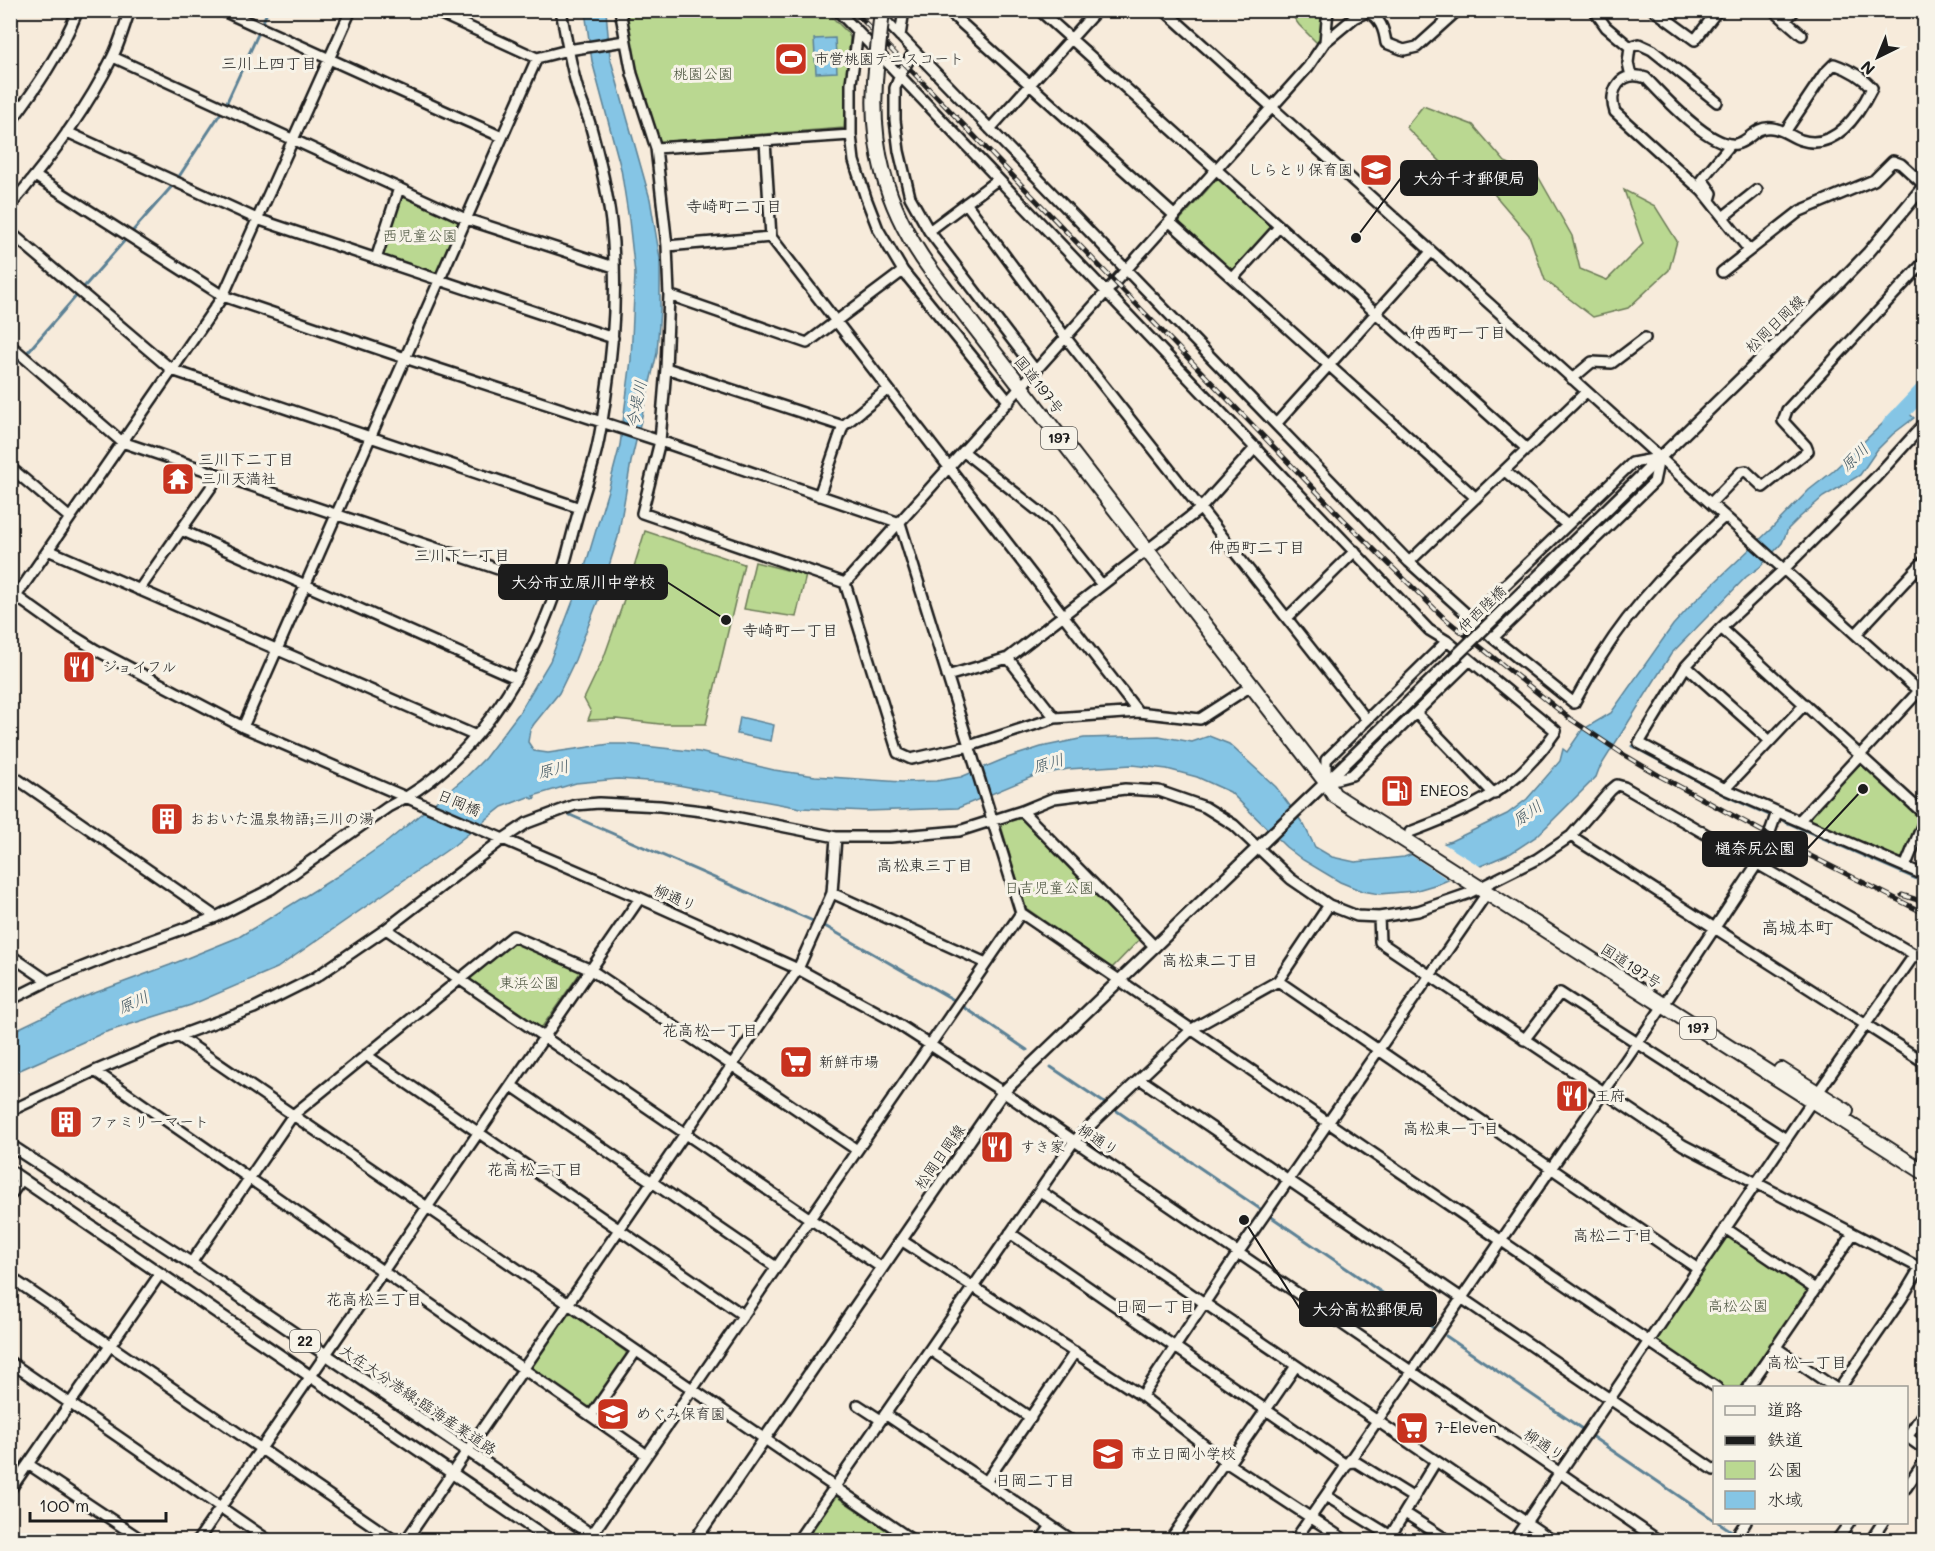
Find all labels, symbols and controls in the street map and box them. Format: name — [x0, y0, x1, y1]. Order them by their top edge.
north arrow — [1848, 27, 1908, 87]
sports icon: 市営桃園テニスコート — [773, 41, 809, 77]
place label: 市営桃園テニスコート — [814, 48, 964, 68]
district label: 三川上四丁目 — [221, 52, 317, 73]
text: N — [1856, 57, 1879, 80]
park label: 桃園公園 — [673, 63, 733, 83]
school or university icon: しらとり保育園 — [1358, 152, 1394, 188]
place label: しらとり保育園 — [1248, 159, 1353, 179]
callout: 大分千才郵便局 — [1401, 161, 1537, 195]
text: 大分千才郵便局 — [1413, 167, 1525, 188]
district label: 寺崎町二丁目 — [686, 195, 782, 216]
park label: 西児童公園 — [382, 225, 458, 245]
street label: 松岡日岡線 — [1740, 290, 1808, 357]
district label: 仲西町一丁目 — [1410, 321, 1506, 342]
street label: 国道197号 — [1011, 351, 1069, 418]
water label: 今堤川 — [621, 378, 650, 429]
road number: 197 — [1041, 427, 1077, 449]
water label: 原川 — [1835, 438, 1872, 475]
district label: 三川下二丁目 — [198, 448, 294, 469]
temple icon: 三川天満社 — [160, 461, 196, 497]
place label: 三川天満社 — [201, 468, 276, 488]
district label: 仲西町二丁目 — [1209, 536, 1305, 557]
district label: 三川下一丁目 — [414, 544, 510, 565]
callout: 大分市立原川中学校 — [499, 565, 667, 599]
text: 大分市立原川中学校 — [511, 571, 655, 592]
street label: 仲西陸橋 — [1453, 580, 1510, 636]
district label: 寺崎町一丁目 — [742, 619, 838, 640]
restaurant icon: ジョイフル — [61, 649, 97, 685]
place label: ジョイフル — [102, 656, 176, 676]
water label: 原川 — [1030, 748, 1066, 777]
water label: 原川 — [535, 755, 571, 782]
fuel station icon: ENEOS — [1379, 773, 1415, 809]
place label: ENEOS — [1420, 780, 1469, 800]
street label: 日岡橋 — [435, 784, 484, 820]
water label: 原川 — [1508, 795, 1546, 830]
building icon: おおいた温泉物語;三川の湯 — [149, 801, 185, 837]
place label: おおいた温泉物語;三川の湯 — [190, 808, 374, 828]
callout: 樋奈尻公園 — [1703, 832, 1807, 866]
text: 樋奈尻公園 — [1715, 837, 1795, 858]
district label: 高松東三丁目 — [877, 854, 973, 875]
park label: 日吉児童公園 — [1004, 877, 1094, 897]
street label: 柳通り — [651, 879, 700, 915]
district label: 高城本町 — [1761, 915, 1833, 939]
street label: 国道197号 — [1597, 938, 1666, 992]
district label: 高松東二丁目 — [1162, 949, 1258, 970]
park label: 東浜公園 — [499, 972, 559, 992]
water label: 原川 — [114, 985, 152, 1018]
road number: 197 — [1680, 1017, 1716, 1039]
district label: 花高松一丁目 — [662, 1019, 758, 1040]
supermarket icon: 新鮮市場 — [778, 1044, 814, 1080]
place label: 新鮮市場 — [819, 1051, 879, 1071]
restaurant icon: 王府 — [1554, 1078, 1590, 1114]
place label: 王府 — [1595, 1085, 1625, 1105]
building icon: ファミリーマート — [48, 1104, 84, 1140]
place label: ファミリーマート — [89, 1111, 209, 1131]
district label: 高松東一丁目 — [1403, 1117, 1499, 1138]
street label: 柳通り — [1074, 1118, 1123, 1160]
street label: 松岡日岡線 — [909, 1120, 969, 1193]
restaurant icon: すき家 — [979, 1129, 1015, 1165]
place label: すき家 — [1020, 1136, 1065, 1156]
district label: 花高松二丁目 — [487, 1158, 583, 1179]
district label: 高松二丁目 — [1573, 1224, 1653, 1245]
district label: 花高松三丁目 — [326, 1288, 422, 1309]
callout: 大分高松郵便局 — [1300, 1292, 1436, 1326]
district label: 日岡一丁目 — [1115, 1295, 1195, 1316]
park label: 高松公園 — [1708, 1295, 1768, 1315]
text: 大分高松郵便局 — [1312, 1298, 1424, 1319]
road number: 22 — [290, 1330, 320, 1352]
street label: 大在大分港線;臨海産業道路 — [336, 1339, 501, 1459]
district label: 高松一丁目 — [1767, 1351, 1847, 1372]
legend — [1713, 1386, 1908, 1524]
school or university icon: めぐみ保育園 — [595, 1396, 631, 1432]
text: 道路 — [1767, 1397, 1803, 1421]
place label: めぐみ保育園 — [636, 1403, 725, 1423]
supermarket icon: 7-Eleven — [1394, 1410, 1430, 1446]
place label: 7-Eleven — [1435, 1417, 1497, 1437]
street label: 柳通り — [1520, 1423, 1569, 1465]
text: 鉄道 — [1767, 1427, 1803, 1451]
school or university icon: 市立日岡小学校 — [1090, 1436, 1126, 1472]
place label: 市立日岡小学校 — [1131, 1443, 1236, 1463]
text: 公園 — [1767, 1457, 1803, 1481]
district label: 日岡二丁目 — [995, 1469, 1075, 1490]
scale bar — [30, 1485, 166, 1523]
text: 水域 — [1767, 1487, 1803, 1511]
text: 100 m — [39, 1493, 89, 1517]

